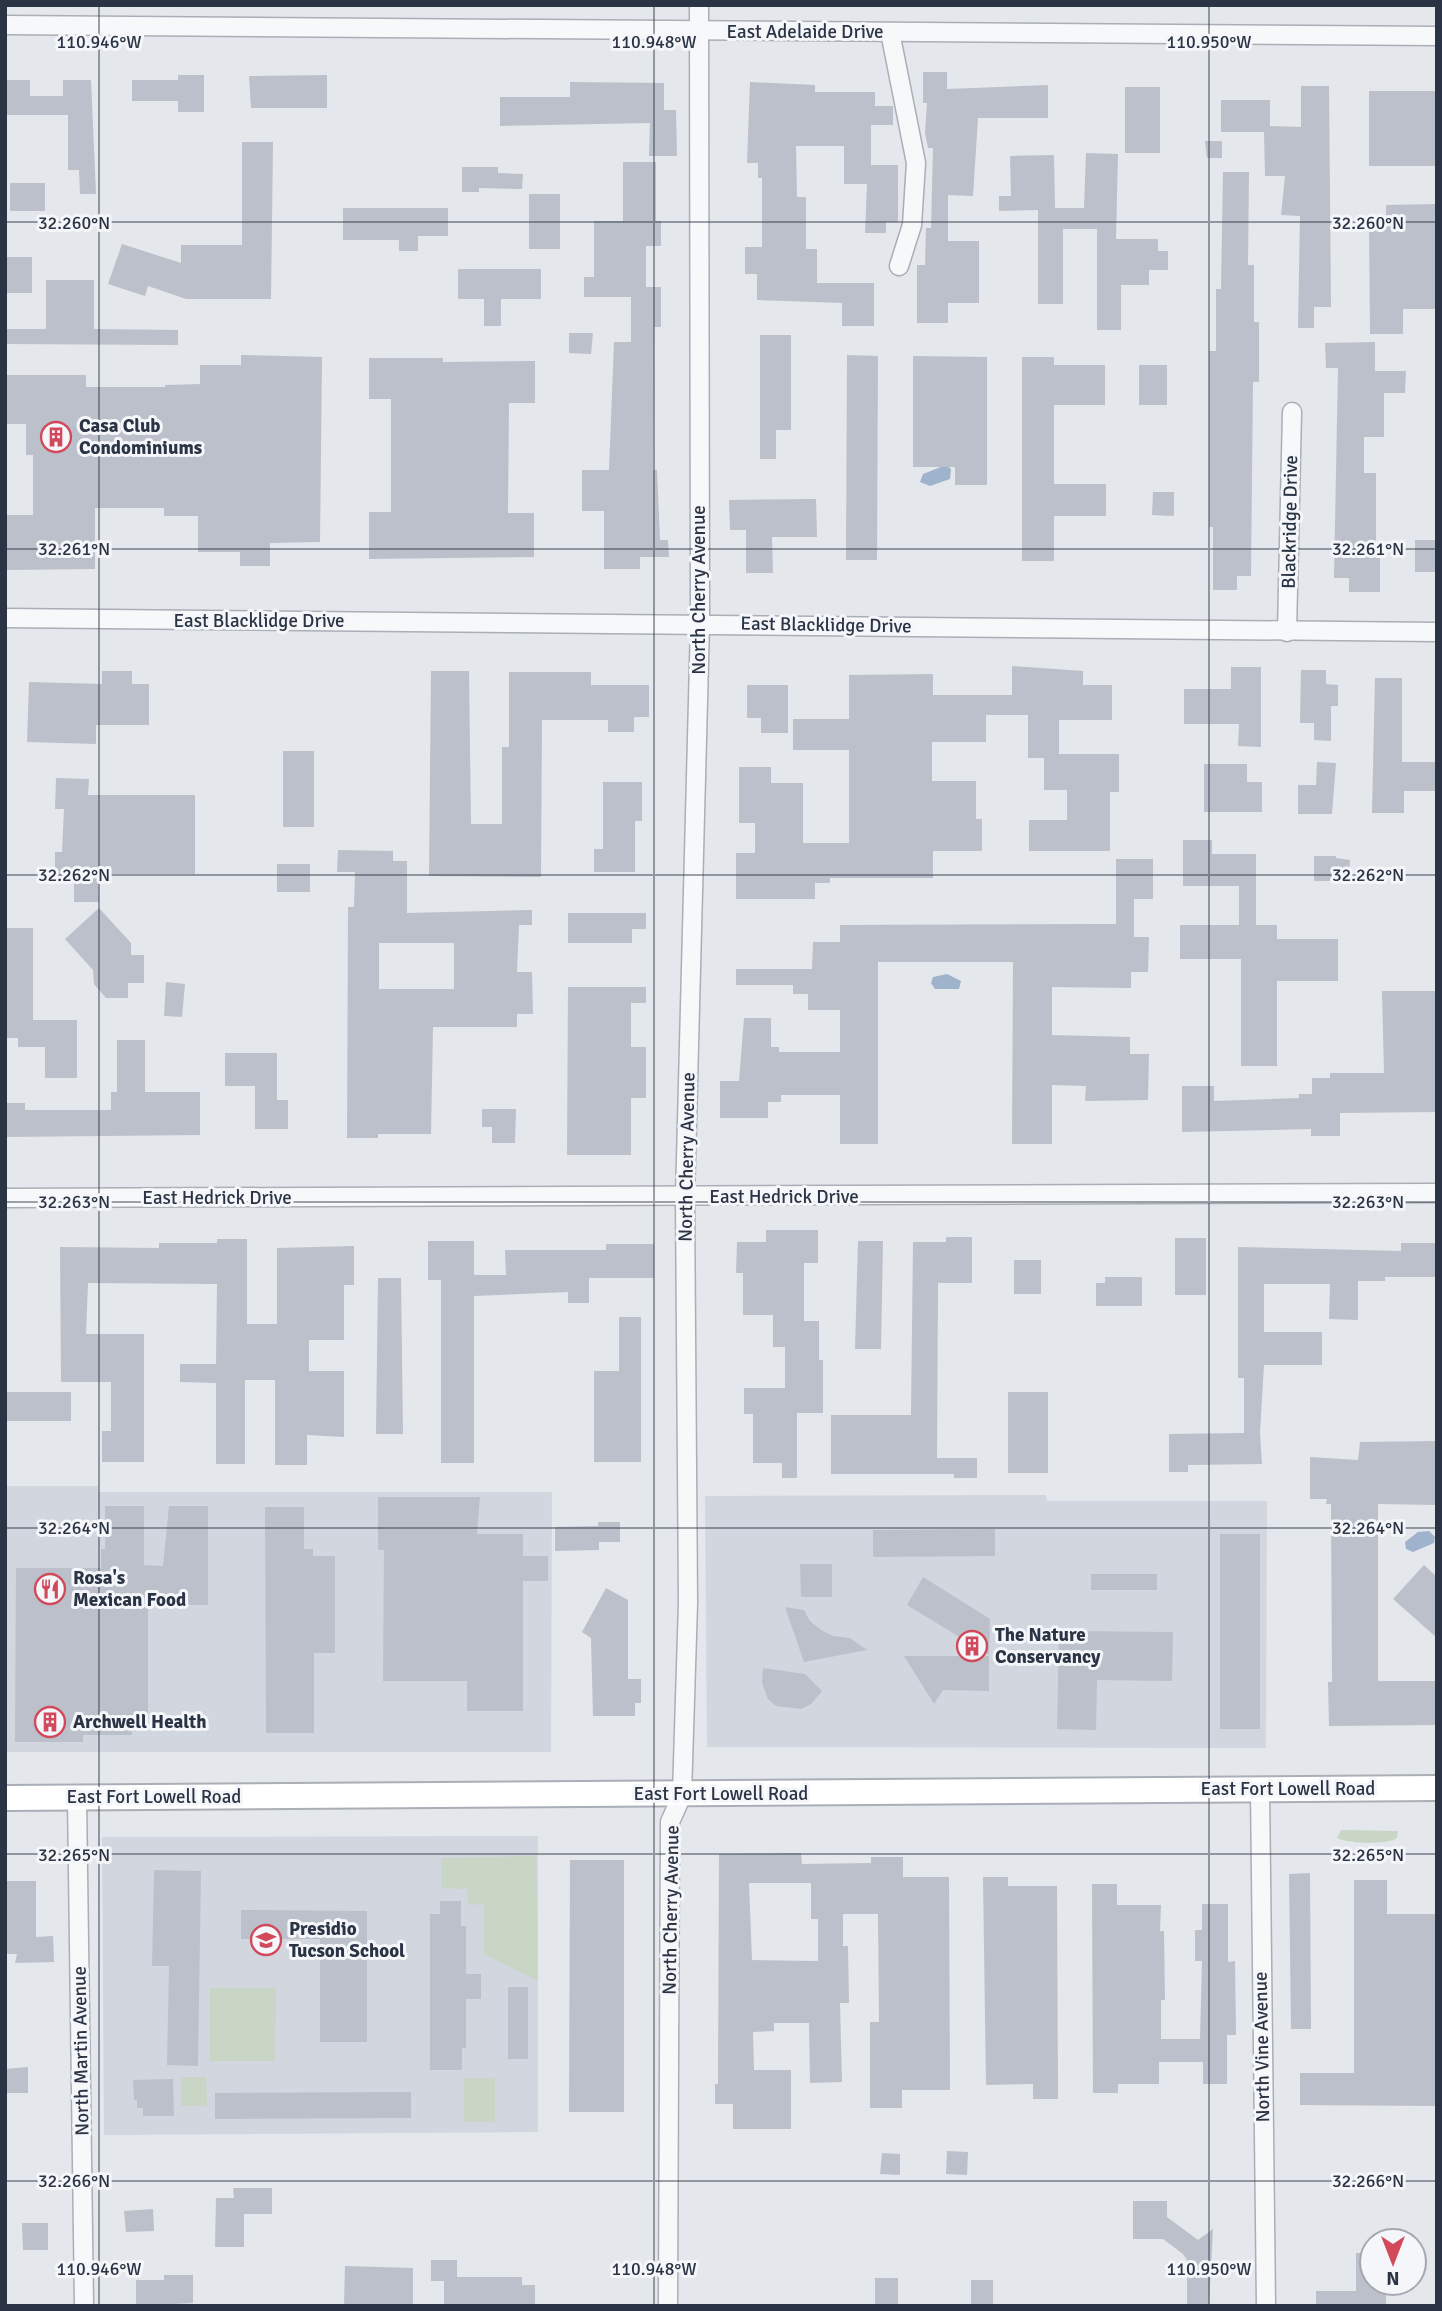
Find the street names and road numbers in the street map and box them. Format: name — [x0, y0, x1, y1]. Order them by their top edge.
street label: East Adelaide Drive — [726, 20, 884, 44]
street label: Blackridge Drive — [1277, 455, 1303, 589]
street label: North Cherry Avenue — [687, 505, 711, 675]
street label: East Blacklidge Drive — [173, 609, 345, 633]
street label: East Blacklidge Drive — [740, 612, 912, 638]
street label: North Cherry Avenue — [674, 1072, 700, 1242]
street label: East Hedrick Drive — [709, 1185, 859, 1209]
street label: East Hedrick Drive — [142, 1186, 292, 1210]
street label: East Fort Lowell Road — [1201, 1777, 1375, 1801]
street label: East Fort Lowell Road — [634, 1782, 808, 1806]
street label: East Fort Lowell Road — [67, 1785, 241, 1809]
street label: North Cherry Avenue — [658, 1825, 684, 1995]
street label: North Martin Avenue — [68, 1966, 94, 2136]
street label: North Vine Avenue — [1249, 1971, 1275, 2123]

